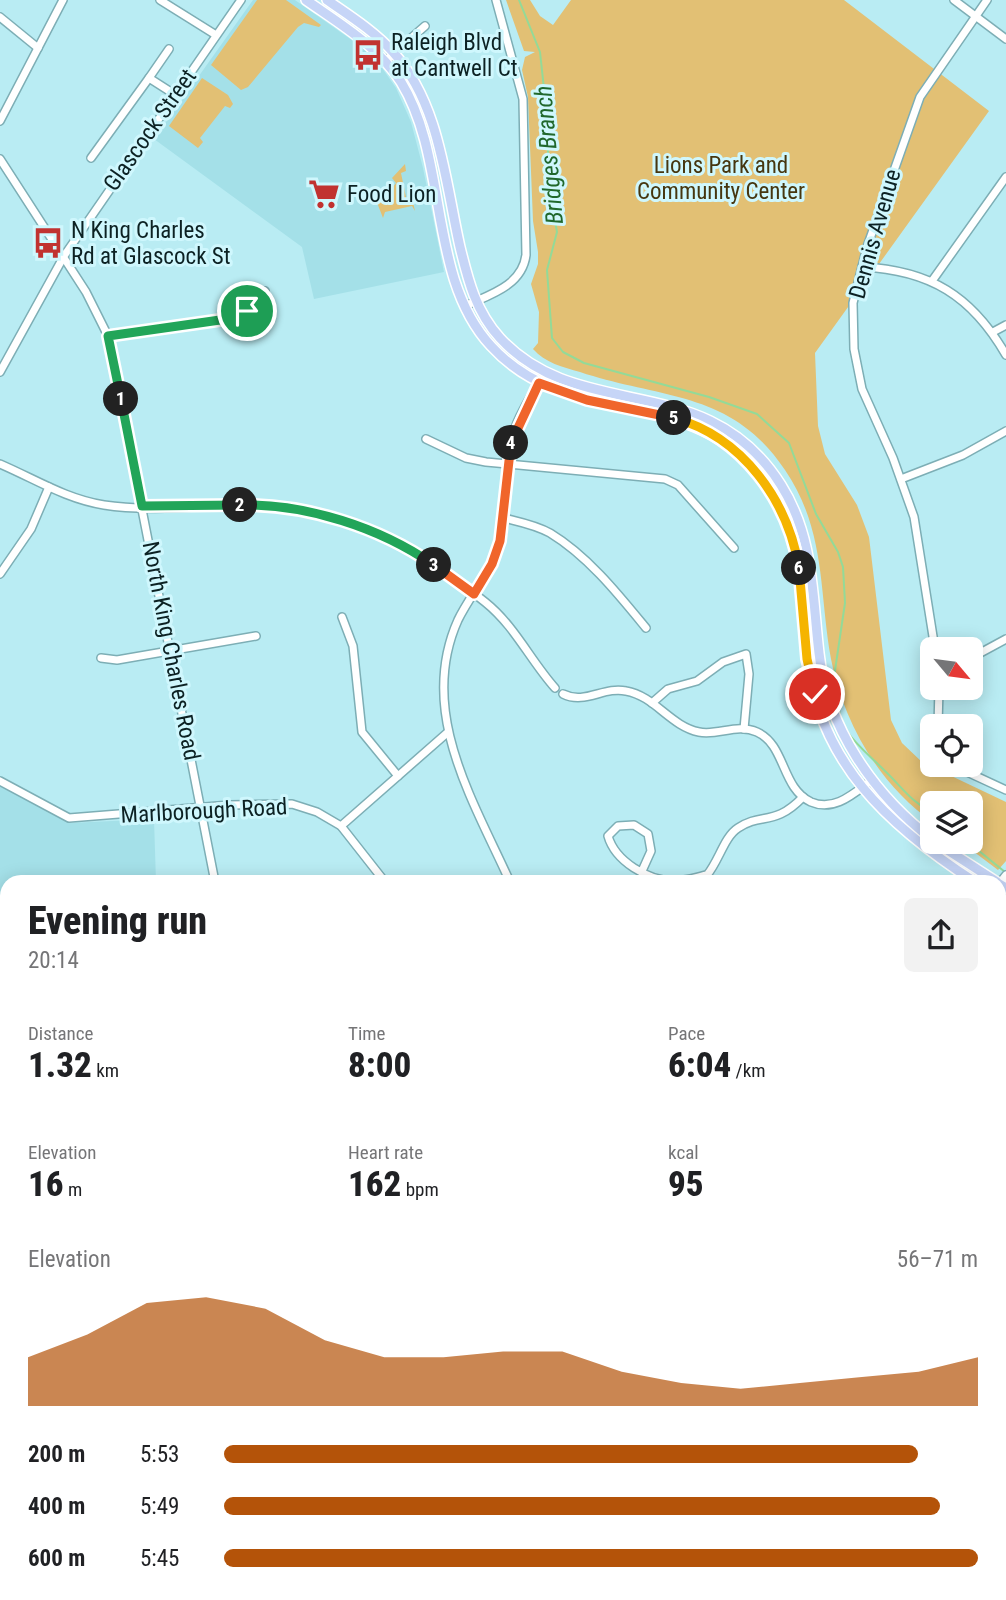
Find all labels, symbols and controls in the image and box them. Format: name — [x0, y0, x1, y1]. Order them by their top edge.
place label: Raleigh Blvd at Cantwell Ct — [391, 29, 518, 82]
bus stop icon: Raleigh Blvd at Cantwell Ct — [351, 38, 385, 72]
street label: Glascock Street — [98, 64, 202, 196]
water label: Bridges Branch — [529, 85, 569, 225]
park label: Lions Park and Community Center — [637, 152, 805, 205]
street label: Dennis Avenue — [844, 166, 906, 302]
supermarket icon: Food Lion — [307, 177, 341, 211]
place label: Food Lion — [347, 181, 437, 208]
place label: N King Charles Rd at Glascock St — [71, 217, 231, 270]
bus stop icon: N King Charles Rd at Glascock St — [31, 226, 65, 260]
pin — [217, 281, 277, 341]
icon: arrive — [228, 292, 266, 330]
pin: 1 — [104, 382, 138, 416]
text: 1 — [116, 387, 125, 410]
pin: 5 — [656, 400, 692, 436]
text: 5 — [669, 406, 678, 429]
pin: 4 — [494, 426, 528, 460]
text: 4 — [506, 431, 515, 454]
pin: 2 — [222, 488, 258, 522]
text: 2 — [235, 493, 244, 516]
street label: North King Charles Road — [137, 539, 205, 763]
pin: 3 — [416, 548, 452, 582]
pin: 6 — [782, 550, 816, 586]
text: 3 — [429, 553, 438, 576]
text: 6 — [794, 556, 803, 579]
north arrow — [920, 637, 984, 700]
map controls — [920, 637, 983, 854]
pin — [785, 664, 845, 724]
icon: check — [796, 675, 834, 713]
button: locate — [920, 714, 983, 777]
button: layers — [920, 791, 983, 854]
street label: Marlborough Road — [120, 793, 288, 829]
button: share — [904, 898, 978, 972]
text: Evening run — [28, 899, 207, 943]
text: 20:14 — [28, 947, 79, 974]
text: Distance — [28, 1022, 93, 1045]
text: Time — [348, 1022, 385, 1045]
text: Pace — [668, 1022, 705, 1045]
text: 1.32 — [28, 1045, 92, 1086]
text: 8:00 — [348, 1045, 411, 1086]
text: 6:04 — [668, 1045, 731, 1086]
text: km — [92, 1059, 119, 1082]
text: /km — [731, 1059, 766, 1082]
text: Elevation — [28, 1141, 96, 1164]
text: Heart rate — [348, 1141, 423, 1164]
text: kcal — [668, 1141, 699, 1164]
text: 16 — [28, 1164, 64, 1205]
text: 162 — [348, 1164, 401, 1205]
text: 95 — [668, 1164, 704, 1205]
text: m — [64, 1178, 82, 1201]
text: bpm — [401, 1178, 439, 1201]
text: Elevation — [28, 1246, 111, 1273]
text: 56–71 m — [897, 1246, 978, 1273]
text: 200 m — [28, 1441, 85, 1468]
text: 5:53 — [140, 1441, 179, 1468]
text: 400 m — [28, 1493, 85, 1520]
text: 5:49 — [140, 1493, 179, 1520]
text: 600 m — [28, 1545, 85, 1572]
text: 5:45 — [140, 1545, 179, 1572]

